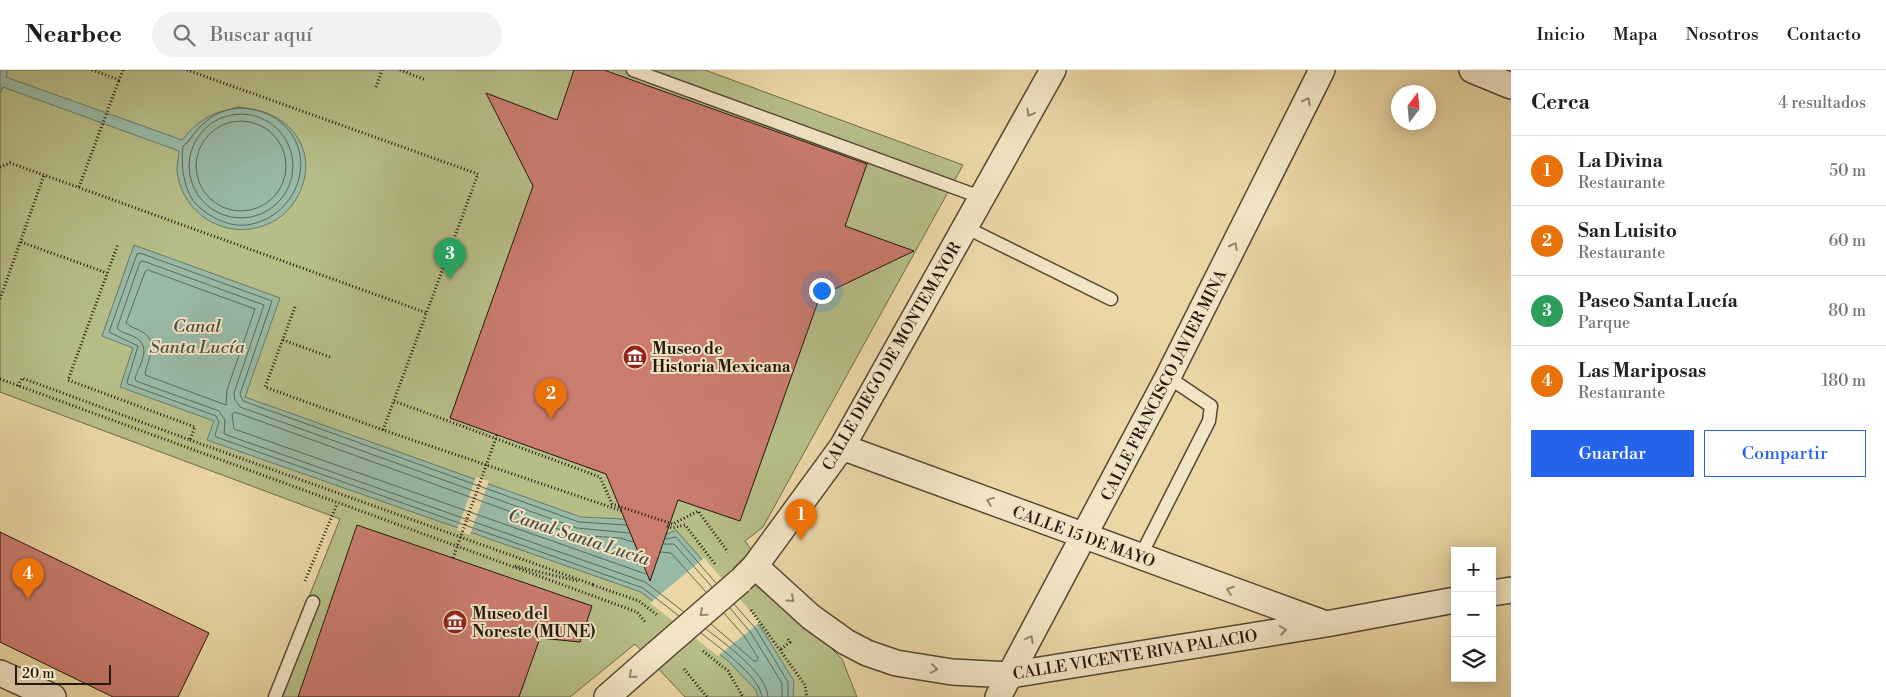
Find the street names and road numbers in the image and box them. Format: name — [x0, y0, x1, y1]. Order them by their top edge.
street label: CALLE DIEGO DE MONTEMAYOR — [818, 238, 966, 474]
street label: CALLE FRANCISCO JAVIER MINA — [1097, 266, 1232, 504]
street label: CALLE 15 DE MAYO — [1010, 502, 1158, 572]
street label: CALLE VICENTE RIVA PALACIO — [1011, 626, 1259, 684]

